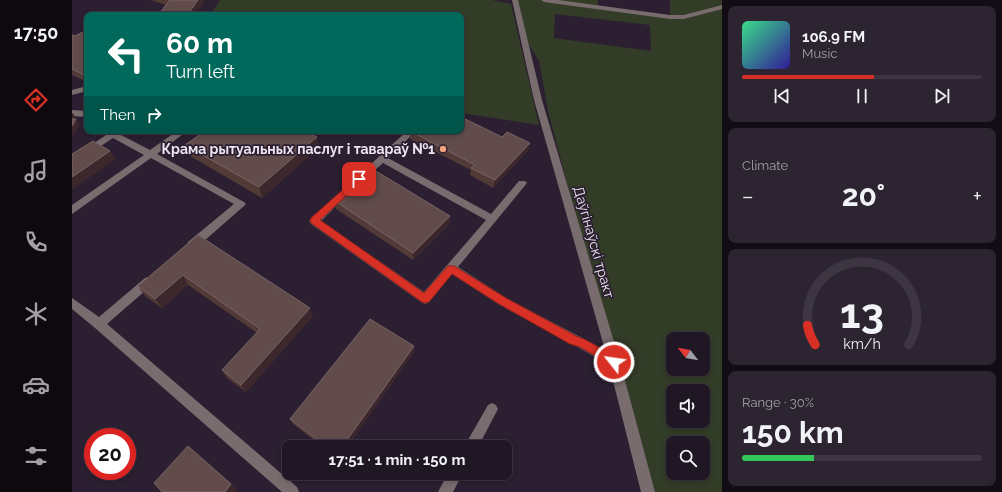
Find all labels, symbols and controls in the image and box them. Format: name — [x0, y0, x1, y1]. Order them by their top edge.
text: 17:50 — [14, 22, 58, 43]
text: 60 m — [166, 27, 233, 60]
icon: left — [100, 28, 152, 80]
text: 106.9 FM — [802, 28, 865, 46]
text: Music — [802, 46, 837, 61]
text: Turn left — [166, 61, 235, 82]
icon: previous — [771, 85, 793, 107]
icon: pause — [851, 85, 873, 107]
icon: next — [931, 85, 953, 107]
icon: directions — [22, 86, 50, 114]
icon: right — [143, 104, 165, 126]
text: Then — [100, 106, 135, 124]
place label: Крама рытуальных паслуг і тавараў №1 — [161, 141, 435, 157]
marker: Крама рытуальных паслуг і тавараў №1 — [438, 144, 448, 154]
icon: music — [22, 157, 50, 185]
text: Climate — [742, 158, 788, 173]
pin — [342, 162, 376, 196]
icon: arrive — [348, 168, 370, 190]
text: 20° — [842, 178, 885, 213]
text: − — [742, 183, 754, 209]
text: + — [973, 183, 982, 209]
street label: Даўгінаўскі тракт — [570, 184, 618, 300]
icon: phone — [22, 228, 50, 256]
text: 13 — [840, 289, 884, 338]
icon: climate — [22, 300, 50, 328]
north arrow — [666, 332, 710, 376]
map controls — [666, 332, 710, 480]
text: km/h — [843, 335, 881, 351]
position arrow — [593, 341, 635, 383]
icon: car — [22, 371, 50, 399]
button: sound — [666, 384, 710, 428]
text: Range · 30% — [742, 395, 814, 410]
text: 150 km — [742, 415, 844, 450]
speed limit sign: 20 — [84, 428, 136, 480]
button: search — [666, 436, 710, 480]
icon: filters — [22, 442, 50, 470]
text: 17:51 · 1 min · 150 m — [329, 451, 465, 469]

